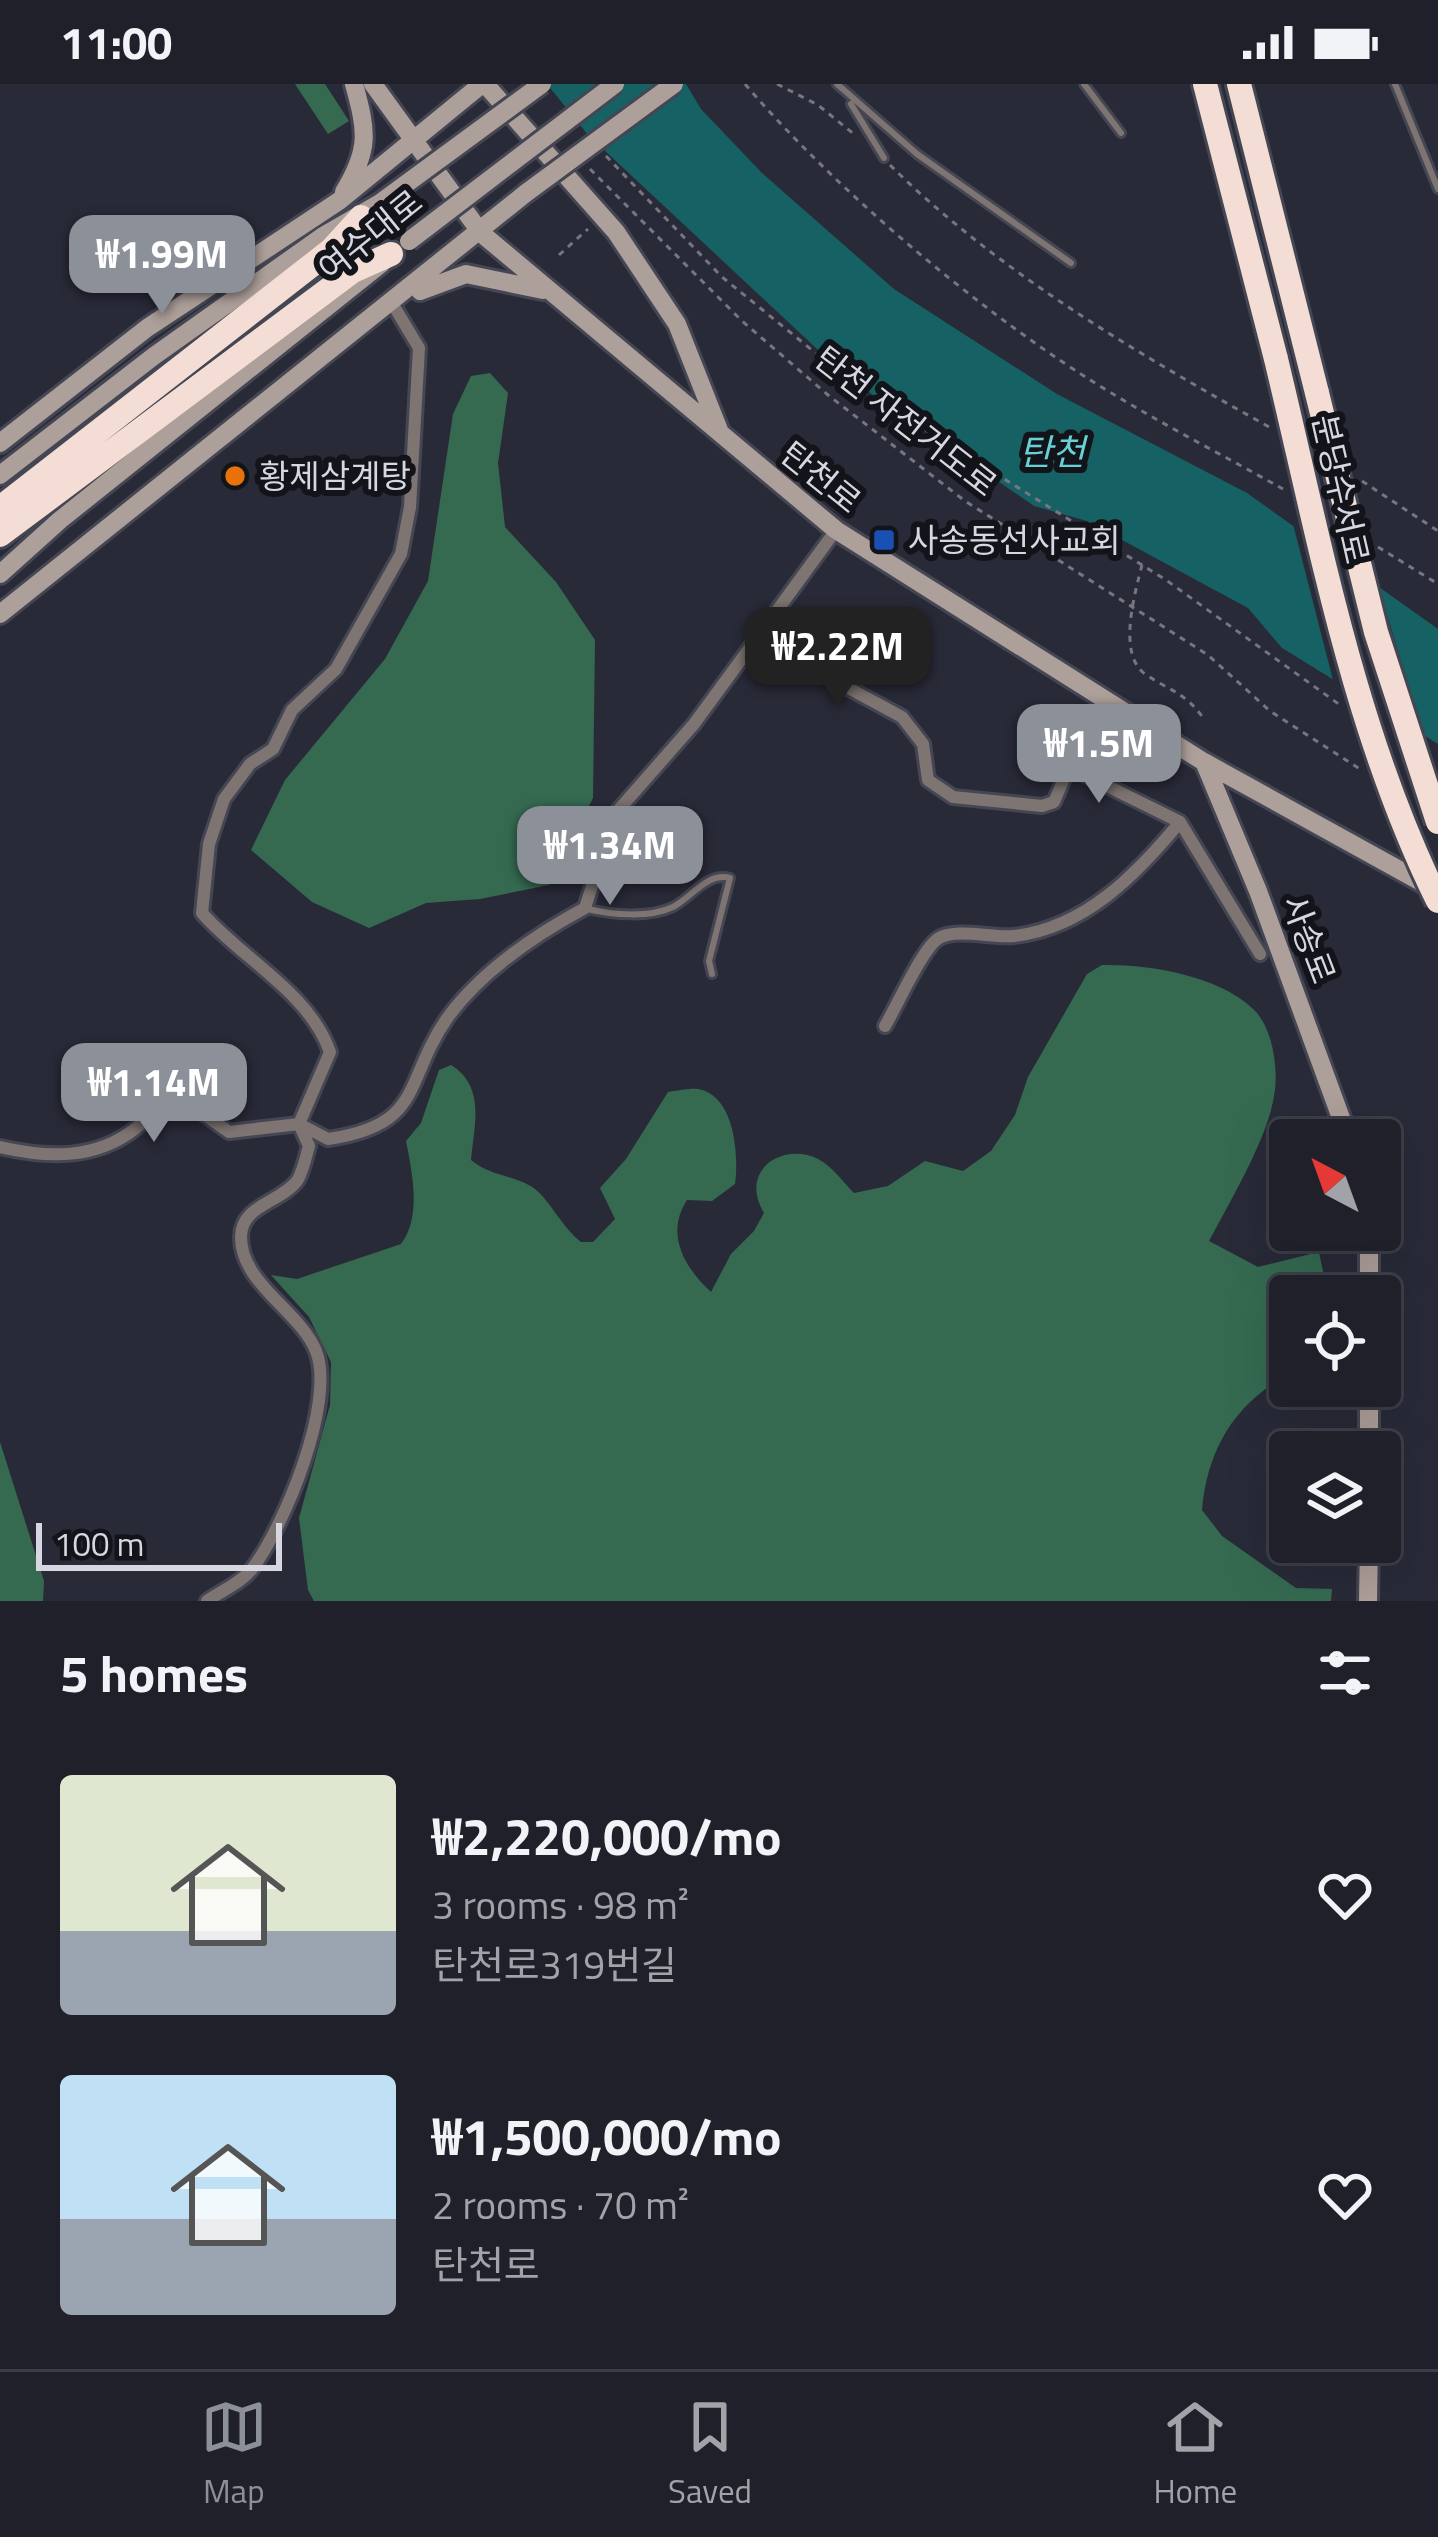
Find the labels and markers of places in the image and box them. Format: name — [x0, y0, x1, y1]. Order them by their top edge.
pin: ₩1.99M — [64, 215, 260, 317]
place label: 황제삼계탕 — [259, 451, 411, 501]
marker: 황제삼계탕 — [222, 463, 248, 489]
place label: 사송동선사교회 — [908, 515, 1121, 565]
marker: 사송동선사교회 — [871, 527, 897, 553]
pin: ₩2.22M — [740, 607, 936, 709]
pin: ₩1.5M — [1015, 704, 1183, 806]
pin: ₩1.34M — [512, 806, 708, 908]
pin: ₩1.14M — [56, 1043, 252, 1145]

